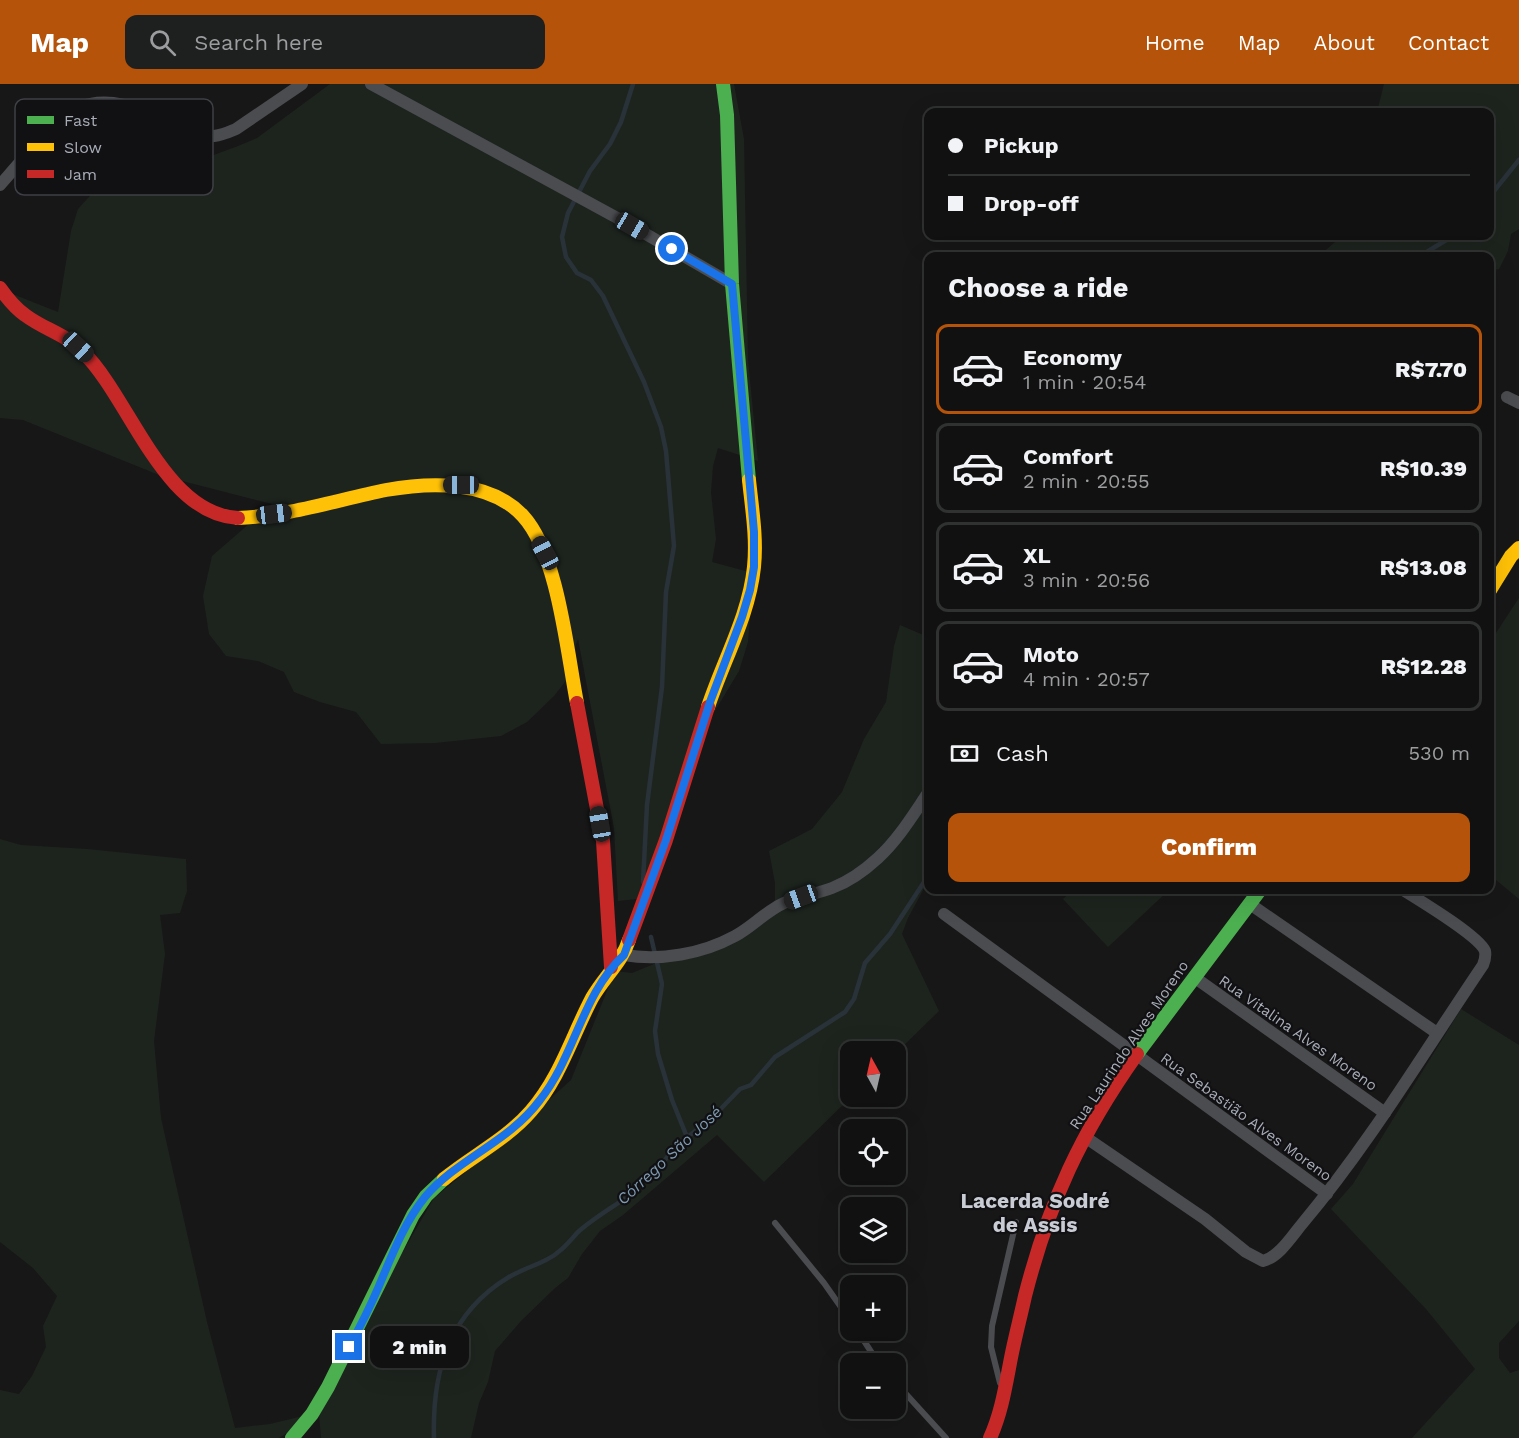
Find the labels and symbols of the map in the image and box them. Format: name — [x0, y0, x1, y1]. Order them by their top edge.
legend — [15, 99, 213, 195]
text: Fast — [64, 111, 97, 130]
text: Slow — [64, 138, 102, 157]
text: Jam — [64, 165, 97, 184]
car — [612, 209, 652, 243]
route start — [658, 235, 685, 262]
car — [59, 328, 97, 366]
car — [443, 476, 479, 494]
car — [255, 503, 293, 525]
car — [529, 533, 561, 573]
car — [588, 805, 612, 843]
car — [781, 882, 821, 912]
street label: Rua Laurindo Alves Moreno — [1066, 957, 1192, 1133]
street label: Rua Vitalina Alves Moreno — [1215, 971, 1381, 1095]
north arrow — [840, 1041, 906, 1107]
street label: Rua Sebastião Alves Moreno — [1157, 1049, 1335, 1185]
water label: Córrego São José — [613, 1102, 726, 1209]
district label: Lacerda Sodré de Assis — [960, 1188, 1110, 1237]
callout: 2 min — [370, 1326, 469, 1368]
route end — [335, 1333, 362, 1360]

